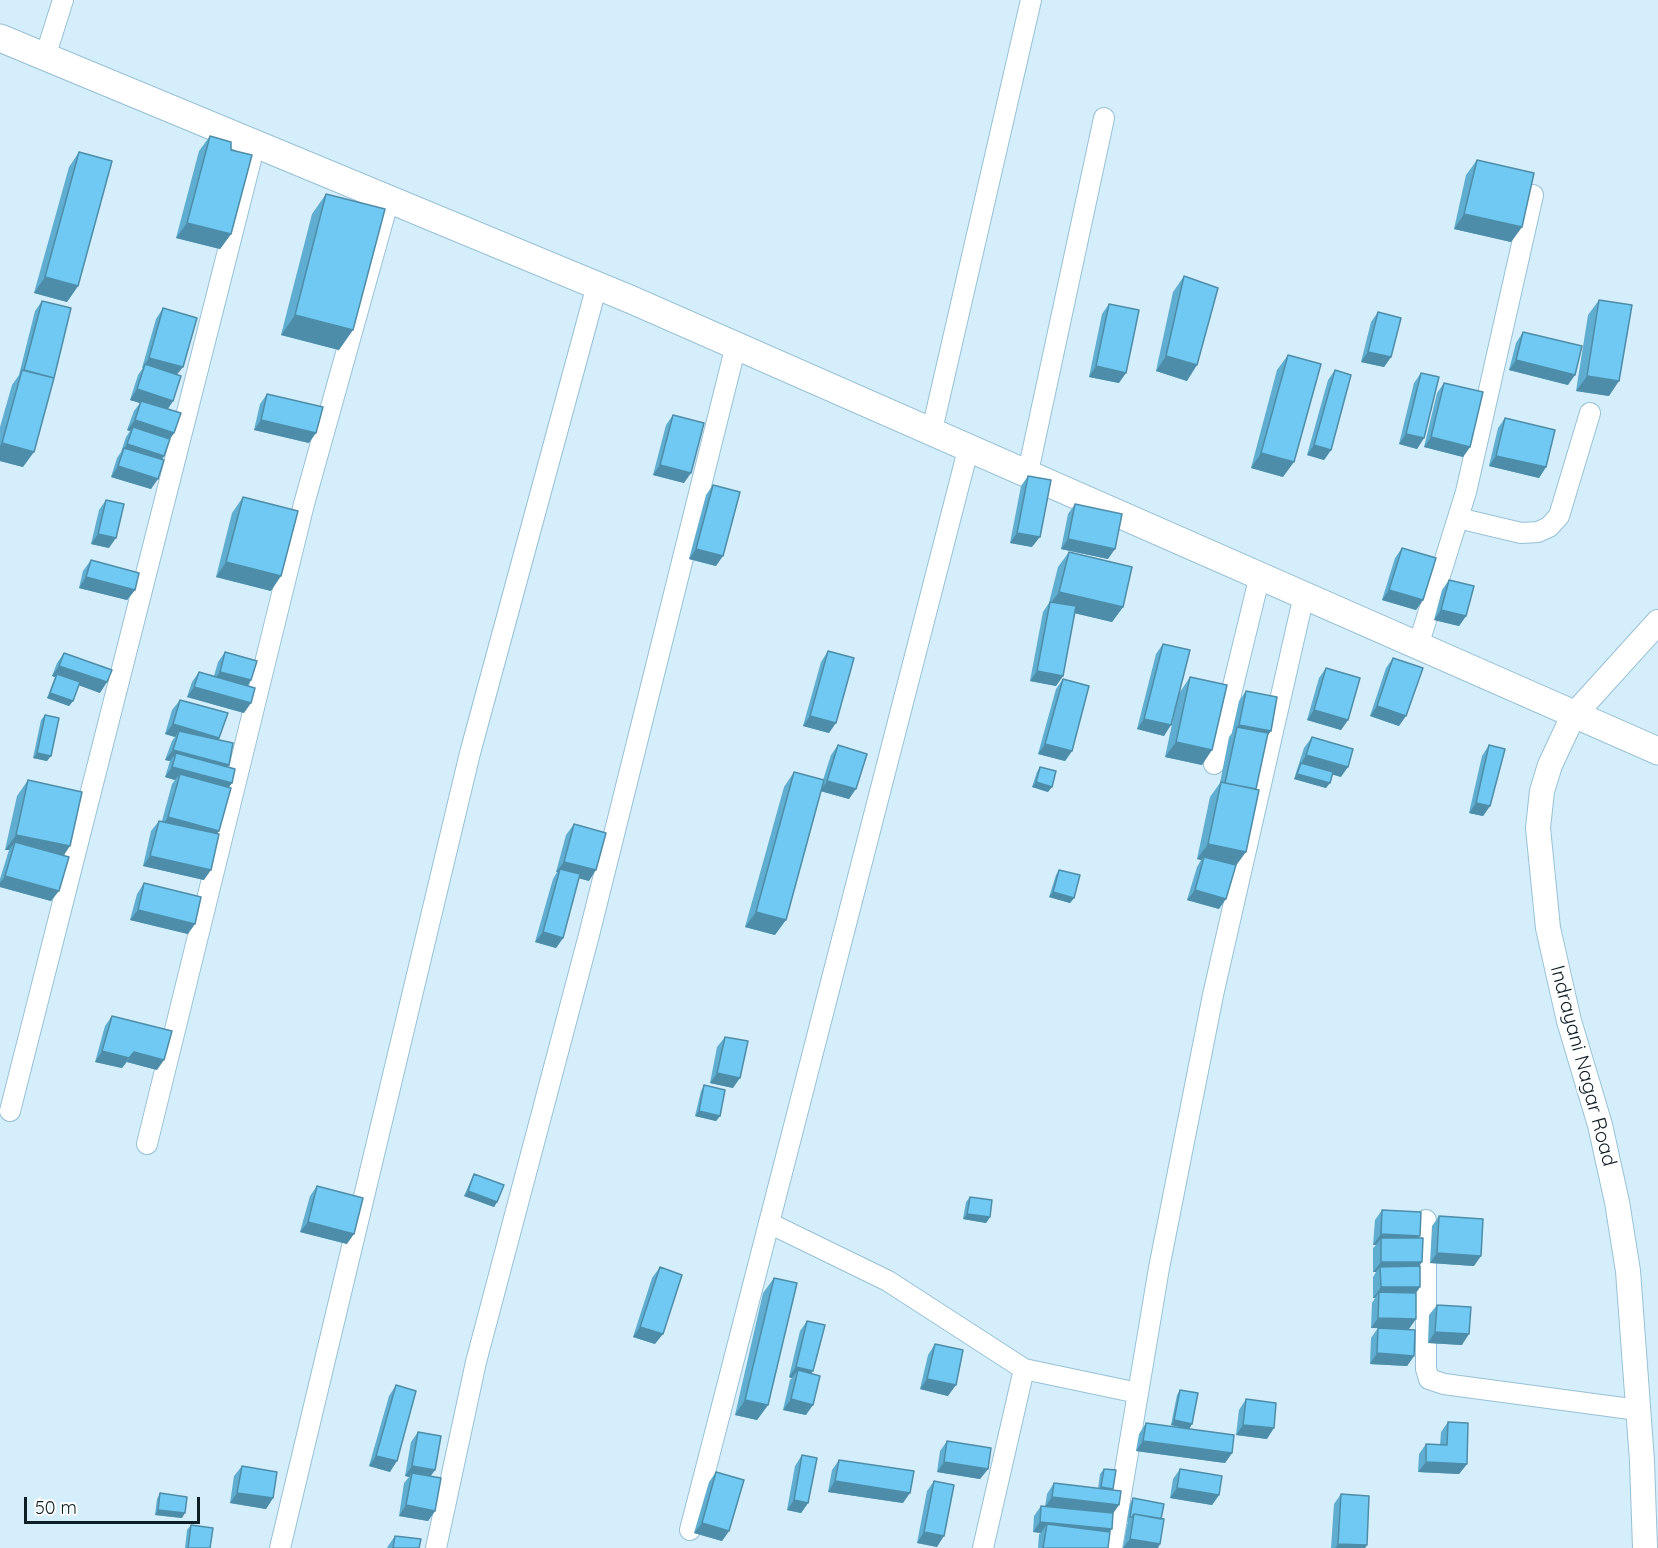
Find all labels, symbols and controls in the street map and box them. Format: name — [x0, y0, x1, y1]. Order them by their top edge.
street label: Indrayani Nagar Road — [1545, 963, 1621, 1169]
scale bar — [27, 1485, 202, 1523]
text: 50 m — [35, 1496, 77, 1519]

